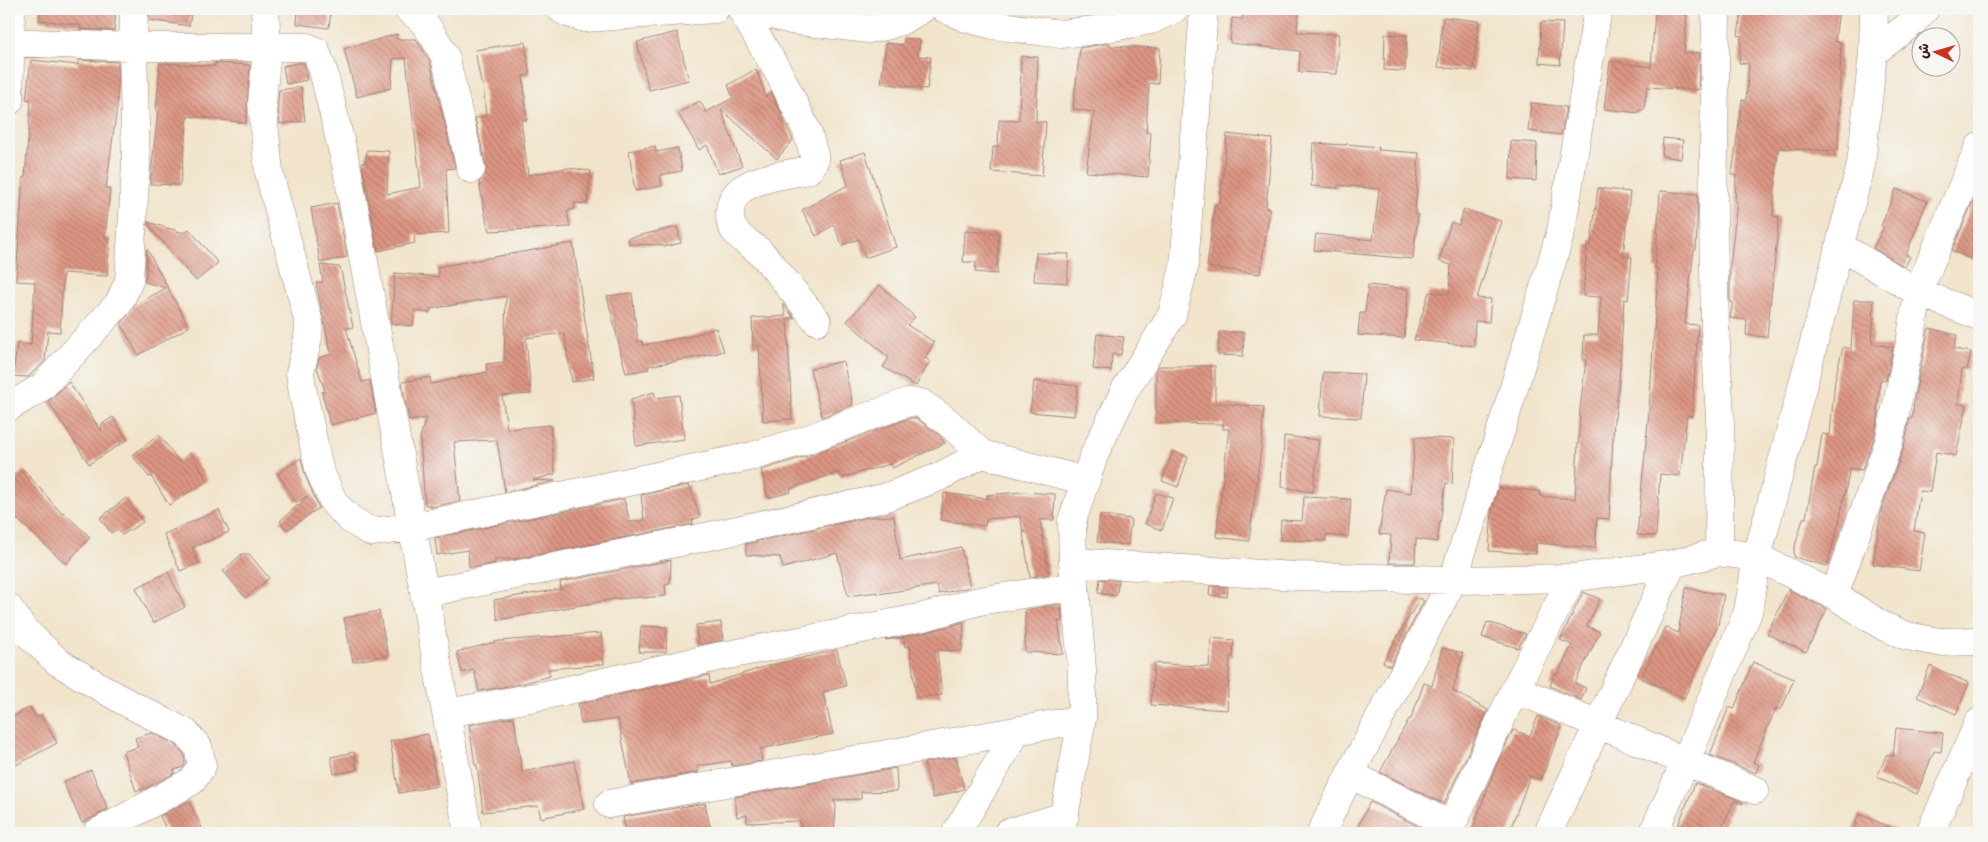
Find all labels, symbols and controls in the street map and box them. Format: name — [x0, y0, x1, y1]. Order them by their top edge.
north arrow — [1910, 28, 1960, 78]
text: ش — [1914, 42, 1933, 59]

